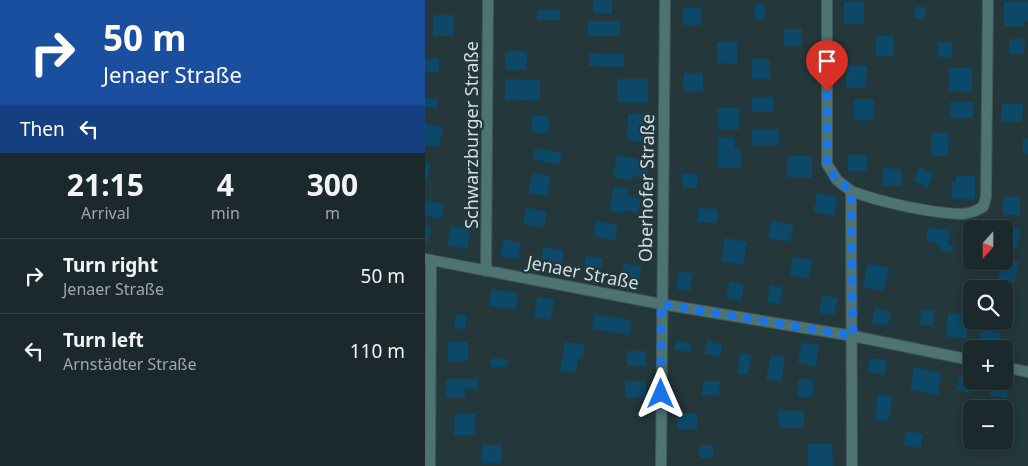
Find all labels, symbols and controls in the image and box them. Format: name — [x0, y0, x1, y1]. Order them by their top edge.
text: 50 m — [103, 14, 186, 61]
icon: right — [20, 20, 85, 85]
pin — [806, 40, 848, 91]
street label: Schwarzburger Straße — [459, 41, 483, 229]
icon: arrive — [813, 47, 841, 75]
text: Jenaer Straße — [103, 59, 242, 89]
street label: Oberhofer Straße — [633, 114, 659, 262]
icon: left — [75, 115, 103, 143]
text: Then — [20, 116, 65, 142]
text: 21:15 — [67, 164, 144, 205]
text: 4 — [217, 164, 234, 205]
text: 300 — [307, 164, 358, 205]
text: Arrival — [81, 202, 130, 224]
text: min — [211, 202, 240, 224]
text: m — [325, 202, 340, 224]
north arrow — [963, 220, 1013, 270]
map controls — [963, 220, 1013, 450]
street label: Jenaer Straße — [523, 249, 641, 295]
text: Turn right — [63, 252, 158, 278]
icon: right — [20, 262, 48, 290]
text: 50 m — [361, 263, 405, 289]
text: Jenaer Straße — [63, 278, 164, 300]
button: search — [963, 280, 1013, 330]
text: Turn left — [63, 327, 144, 353]
icon: left — [20, 337, 48, 365]
text: 110 m — [350, 338, 405, 364]
button: + — [963, 340, 1013, 390]
text: Arnstädter Straße — [63, 353, 197, 375]
position arrow — [634, 367, 686, 419]
button: − — [963, 400, 1013, 450]

